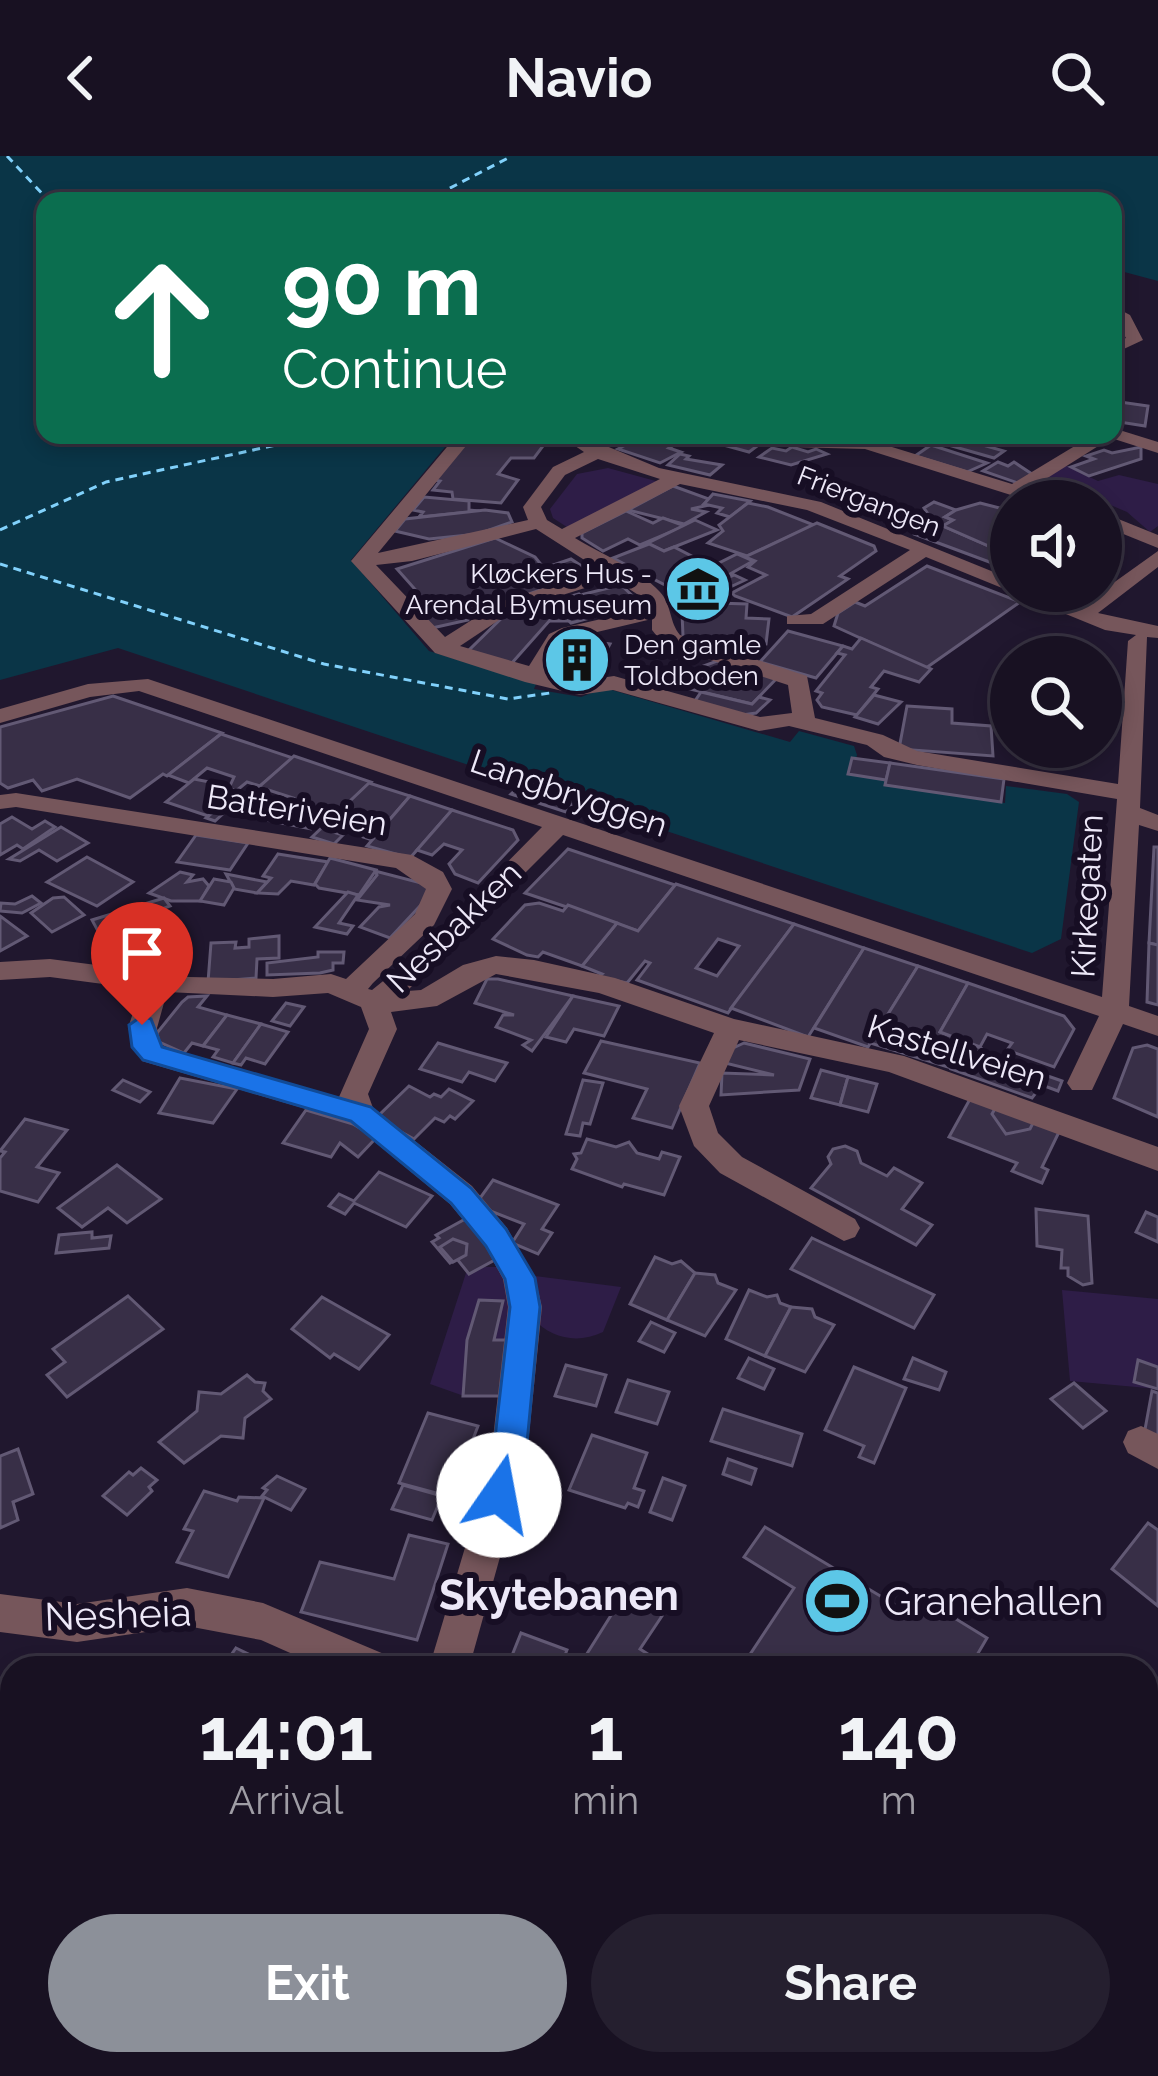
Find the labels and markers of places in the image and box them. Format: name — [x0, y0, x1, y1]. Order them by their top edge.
museum icon: Kløckers Hus - Arendal Bymuseum — [663, 554, 733, 624]
place label: Kløckers Hus - Arendal Bymuseum — [405, 558, 652, 620]
building icon: Den gamle Toldboden — [542, 625, 612, 695]
place label: Den gamle Toldboden — [624, 629, 761, 691]
pin — [91, 902, 193, 1025]
sports icon: Granehallen — [802, 1566, 872, 1636]
place label: Granehallen — [884, 1578, 1103, 1624]

